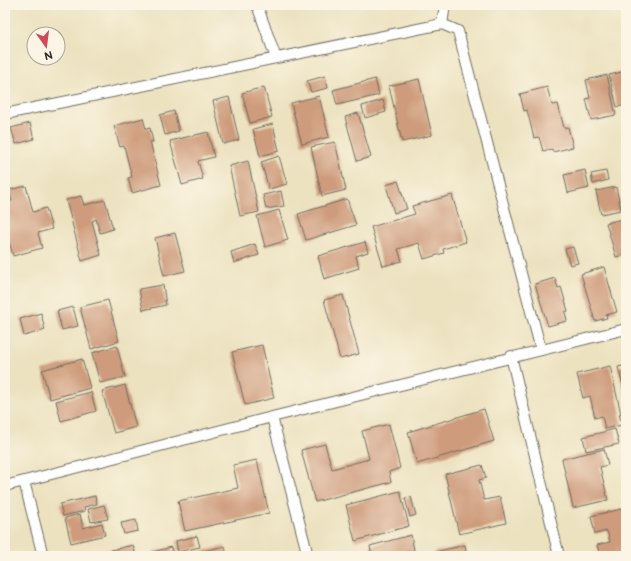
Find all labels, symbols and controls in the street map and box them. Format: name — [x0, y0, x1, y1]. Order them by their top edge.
north arrow — [26, 26, 66, 66]
text: N — [43, 48, 54, 63]

